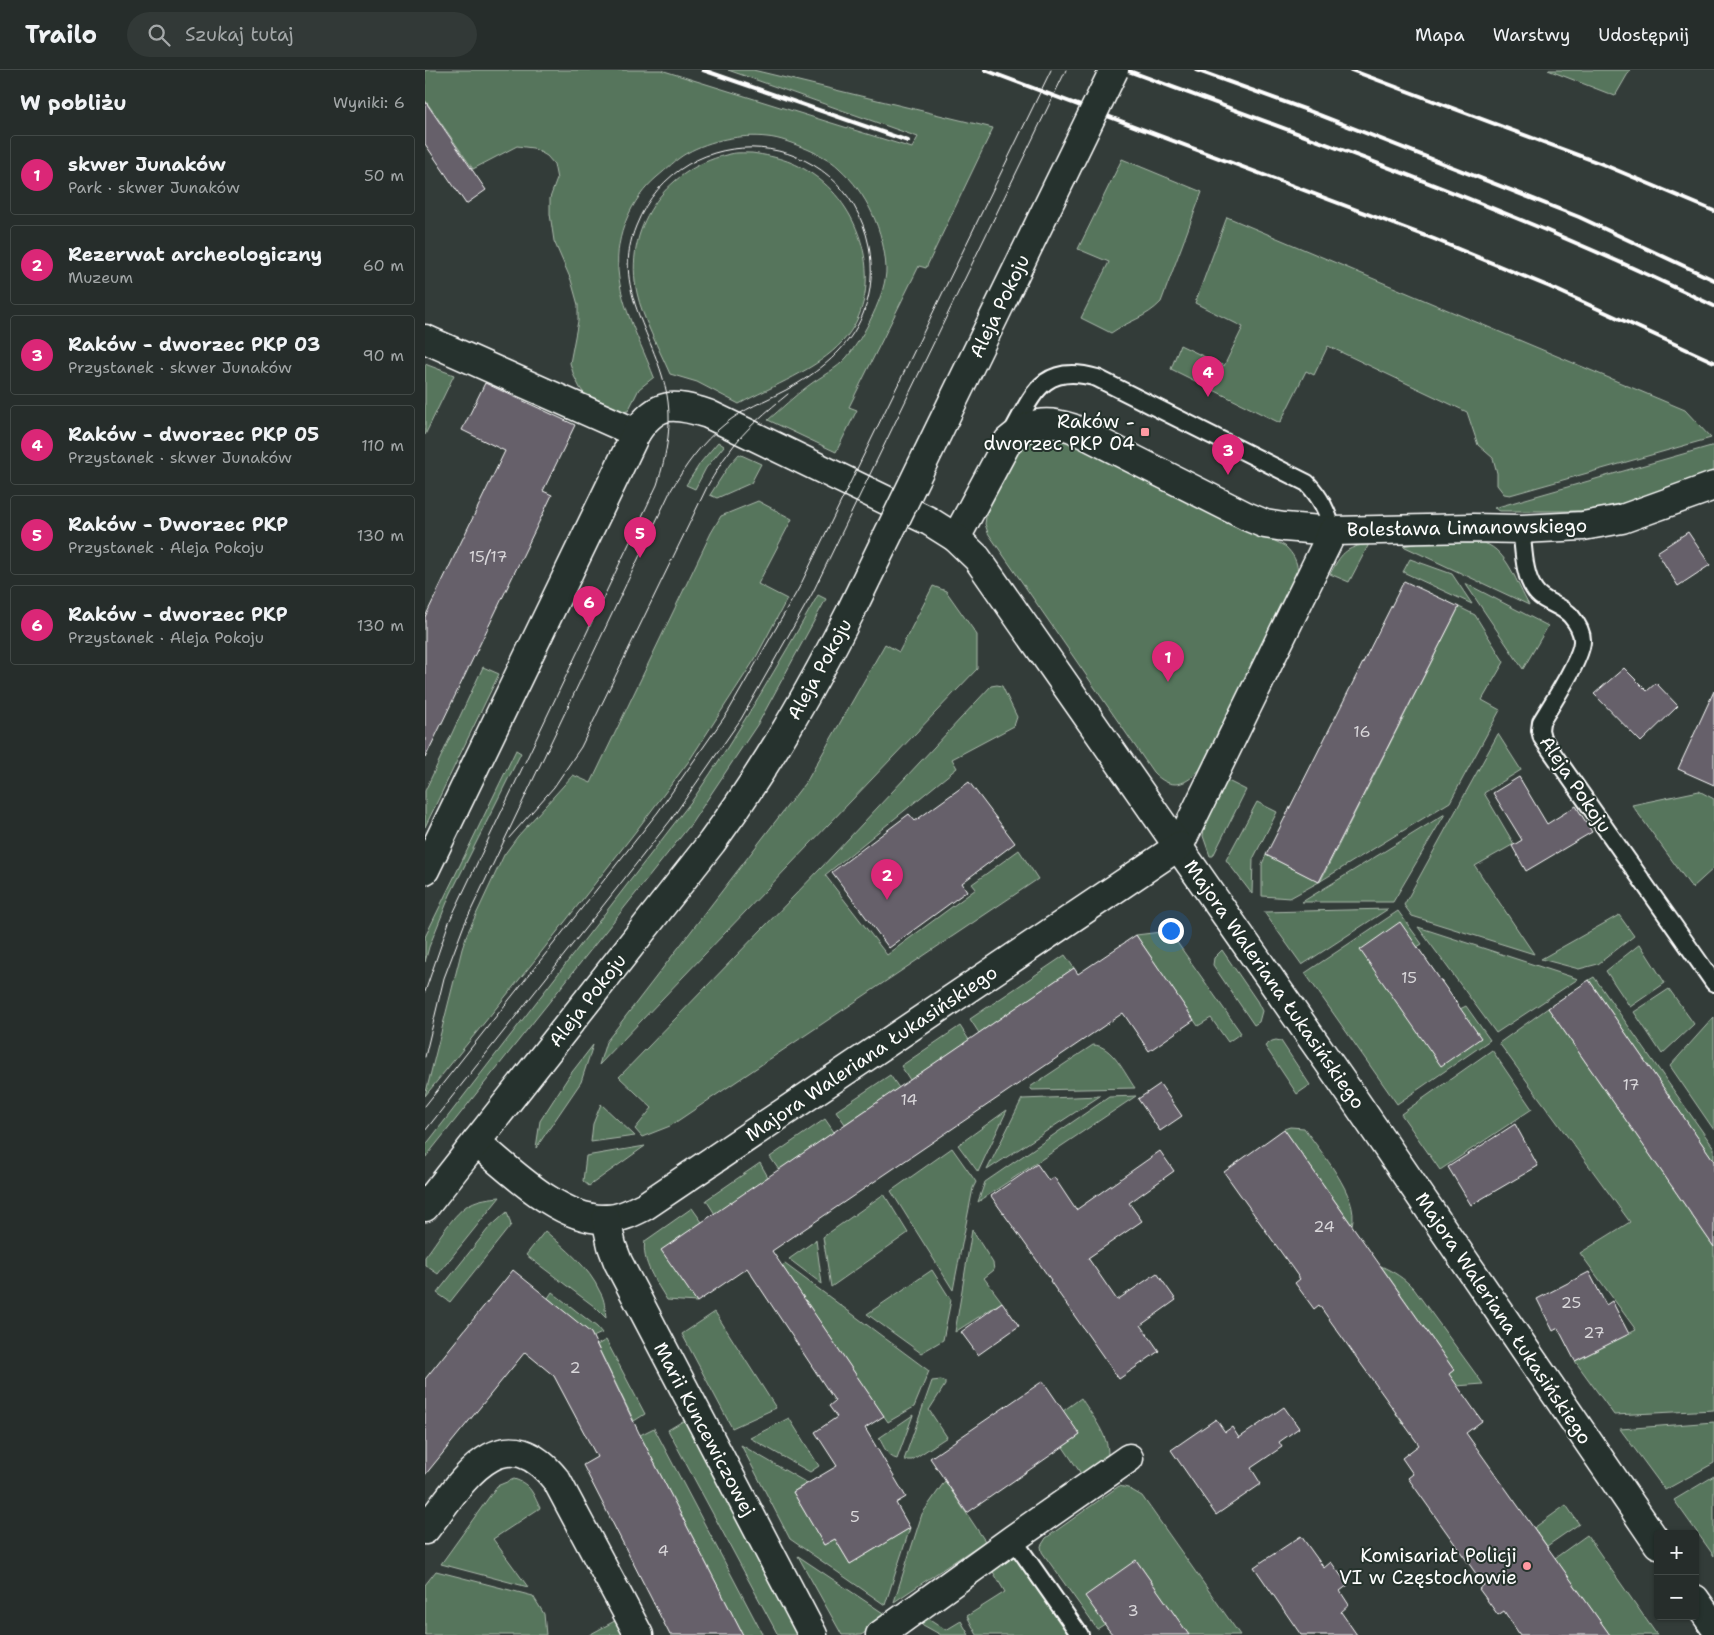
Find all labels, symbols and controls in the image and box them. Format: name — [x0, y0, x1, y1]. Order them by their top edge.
search box — [127, 12, 477, 57]
text: Trailo — [25, 19, 97, 51]
icon: search — [145, 21, 173, 49]
text: Szukaj tutaj — [185, 22, 294, 47]
text: Mapa — [1415, 23, 1465, 47]
text: Warstwy — [1493, 23, 1570, 47]
text: Udostępnij — [1598, 23, 1689, 47]
text: W pobliżu — [20, 89, 127, 117]
text: Wyniki: 6 — [333, 92, 405, 113]
text: skwer Junaków — [68, 152, 226, 177]
text: 1 — [33, 165, 41, 186]
text: 50 m — [364, 165, 404, 186]
text: Park · skwer Junaków — [68, 177, 240, 198]
text: Rezerwat archeologiczny — [68, 242, 322, 267]
street label: Aleja Pokoju — [964, 250, 1035, 362]
text: 2 — [31, 255, 43, 276]
text: 60 m — [363, 255, 404, 276]
text: Muzeum — [68, 267, 133, 288]
text: Raków - dworzec PKP 03 — [68, 332, 320, 357]
text: 3 — [31, 345, 43, 366]
text: 90 m — [363, 345, 404, 366]
pin: 4 — [1192, 356, 1224, 397]
text: Przystanek · skwer Junaków — [68, 357, 292, 378]
place label: Raków - dworzec PKP 04 — [983, 409, 1135, 456]
text: Raków - dworzec PKP 05 — [68, 422, 319, 447]
marker: Raków - dworzec PKP 04 — [1139, 426, 1151, 438]
pin: 3 — [1212, 434, 1244, 475]
text: 4 — [31, 435, 43, 456]
text: 110 m — [361, 435, 404, 456]
text: Przystanek · skwer Junaków — [68, 447, 292, 468]
text: Raków - Dworzec PKP — [68, 512, 288, 537]
street label: Bolesława Limanowskiego — [1347, 513, 1587, 542]
pin: 5 — [624, 517, 656, 558]
text: 5 — [32, 525, 42, 546]
text: 130 m — [357, 525, 404, 546]
text: Przystanek · Aleja Pokoju — [68, 537, 264, 558]
house number: 15/17 — [469, 546, 507, 567]
pin: 6 — [573, 586, 605, 627]
text: Raków - dworzec PKP — [68, 602, 288, 627]
street label: Aleja Pokoju — [781, 614, 858, 724]
text: 6 — [31, 615, 43, 636]
text: 130 m — [357, 615, 404, 636]
text: Przystanek · Aleja Pokoju — [68, 627, 264, 648]
pin: 1 — [1152, 641, 1184, 682]
house number: 16 — [1353, 721, 1371, 742]
street label: Aleja Pokoju — [1534, 731, 1617, 838]
street label: Majora Waleriana Łukasińskiego — [1179, 855, 1371, 1114]
pin: 2 — [871, 859, 903, 900]
your location — [1158, 918, 1184, 944]
street label: Aleja Pokoju — [543, 948, 632, 1052]
street label: Majora Waleriana Łukasińskiego — [740, 959, 1002, 1147]
house number: 15 — [1401, 967, 1417, 988]
house number: 17 — [1622, 1074, 1640, 1095]
house number: 14 — [900, 1089, 918, 1110]
street label: Majora Waleriana Łukasińskiego — [1410, 1187, 1598, 1449]
house number: 24 — [1313, 1216, 1335, 1237]
house number: 25 — [1561, 1292, 1581, 1313]
house number: 27 — [1583, 1322, 1605, 1343]
street label: Marii Kuncewiczowej — [648, 1338, 761, 1521]
house number: 2 — [569, 1357, 581, 1378]
house number: 5 — [850, 1506, 860, 1527]
map controls — [1654, 1530, 1699, 1620]
button: + — [1654, 1530, 1699, 1575]
house number: 4 — [657, 1540, 669, 1561]
place label: Komisariat Policji VI w Częstochowie — [1339, 1543, 1517, 1590]
marker: Komisariat Policji VI w Częstochowie — [1521, 1560, 1533, 1572]
button: − — [1654, 1575, 1699, 1620]
house number: 3 — [1127, 1600, 1139, 1621]

